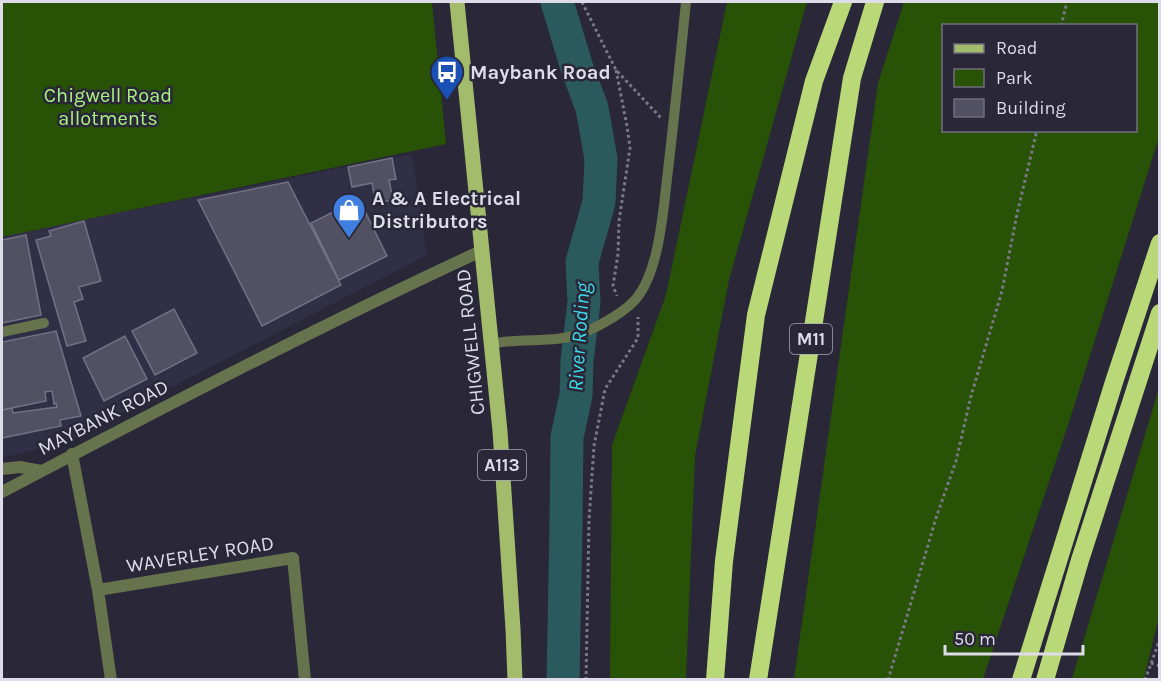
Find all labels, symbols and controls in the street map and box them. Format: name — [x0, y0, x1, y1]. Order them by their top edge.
legend — [942, 24, 1137, 132]
text: Road — [996, 37, 1037, 59]
bus stop icon: Maybank Road — [429, 54, 465, 101]
place label: Maybank Road — [470, 61, 611, 84]
text: Park — [996, 67, 1033, 89]
park label: Chigwell Road allotments — [44, 84, 172, 130]
text: Building — [996, 97, 1066, 119]
place label: A & A Electrical Distributors — [372, 187, 521, 233]
shop icon: A & A Electrical Distributors — [331, 192, 367, 239]
street label: CHIGWELL ROAD — [451, 268, 490, 416]
water label: River Roding — [563, 280, 595, 392]
road number: M11 — [790, 324, 832, 354]
street label: MAYBANK ROAD — [34, 375, 172, 460]
road number: A113 — [478, 450, 526, 480]
street label: WAVERLEY ROAD — [125, 531, 275, 578]
scale bar — [945, 618, 1083, 656]
text: 50 m — [954, 628, 996, 650]

